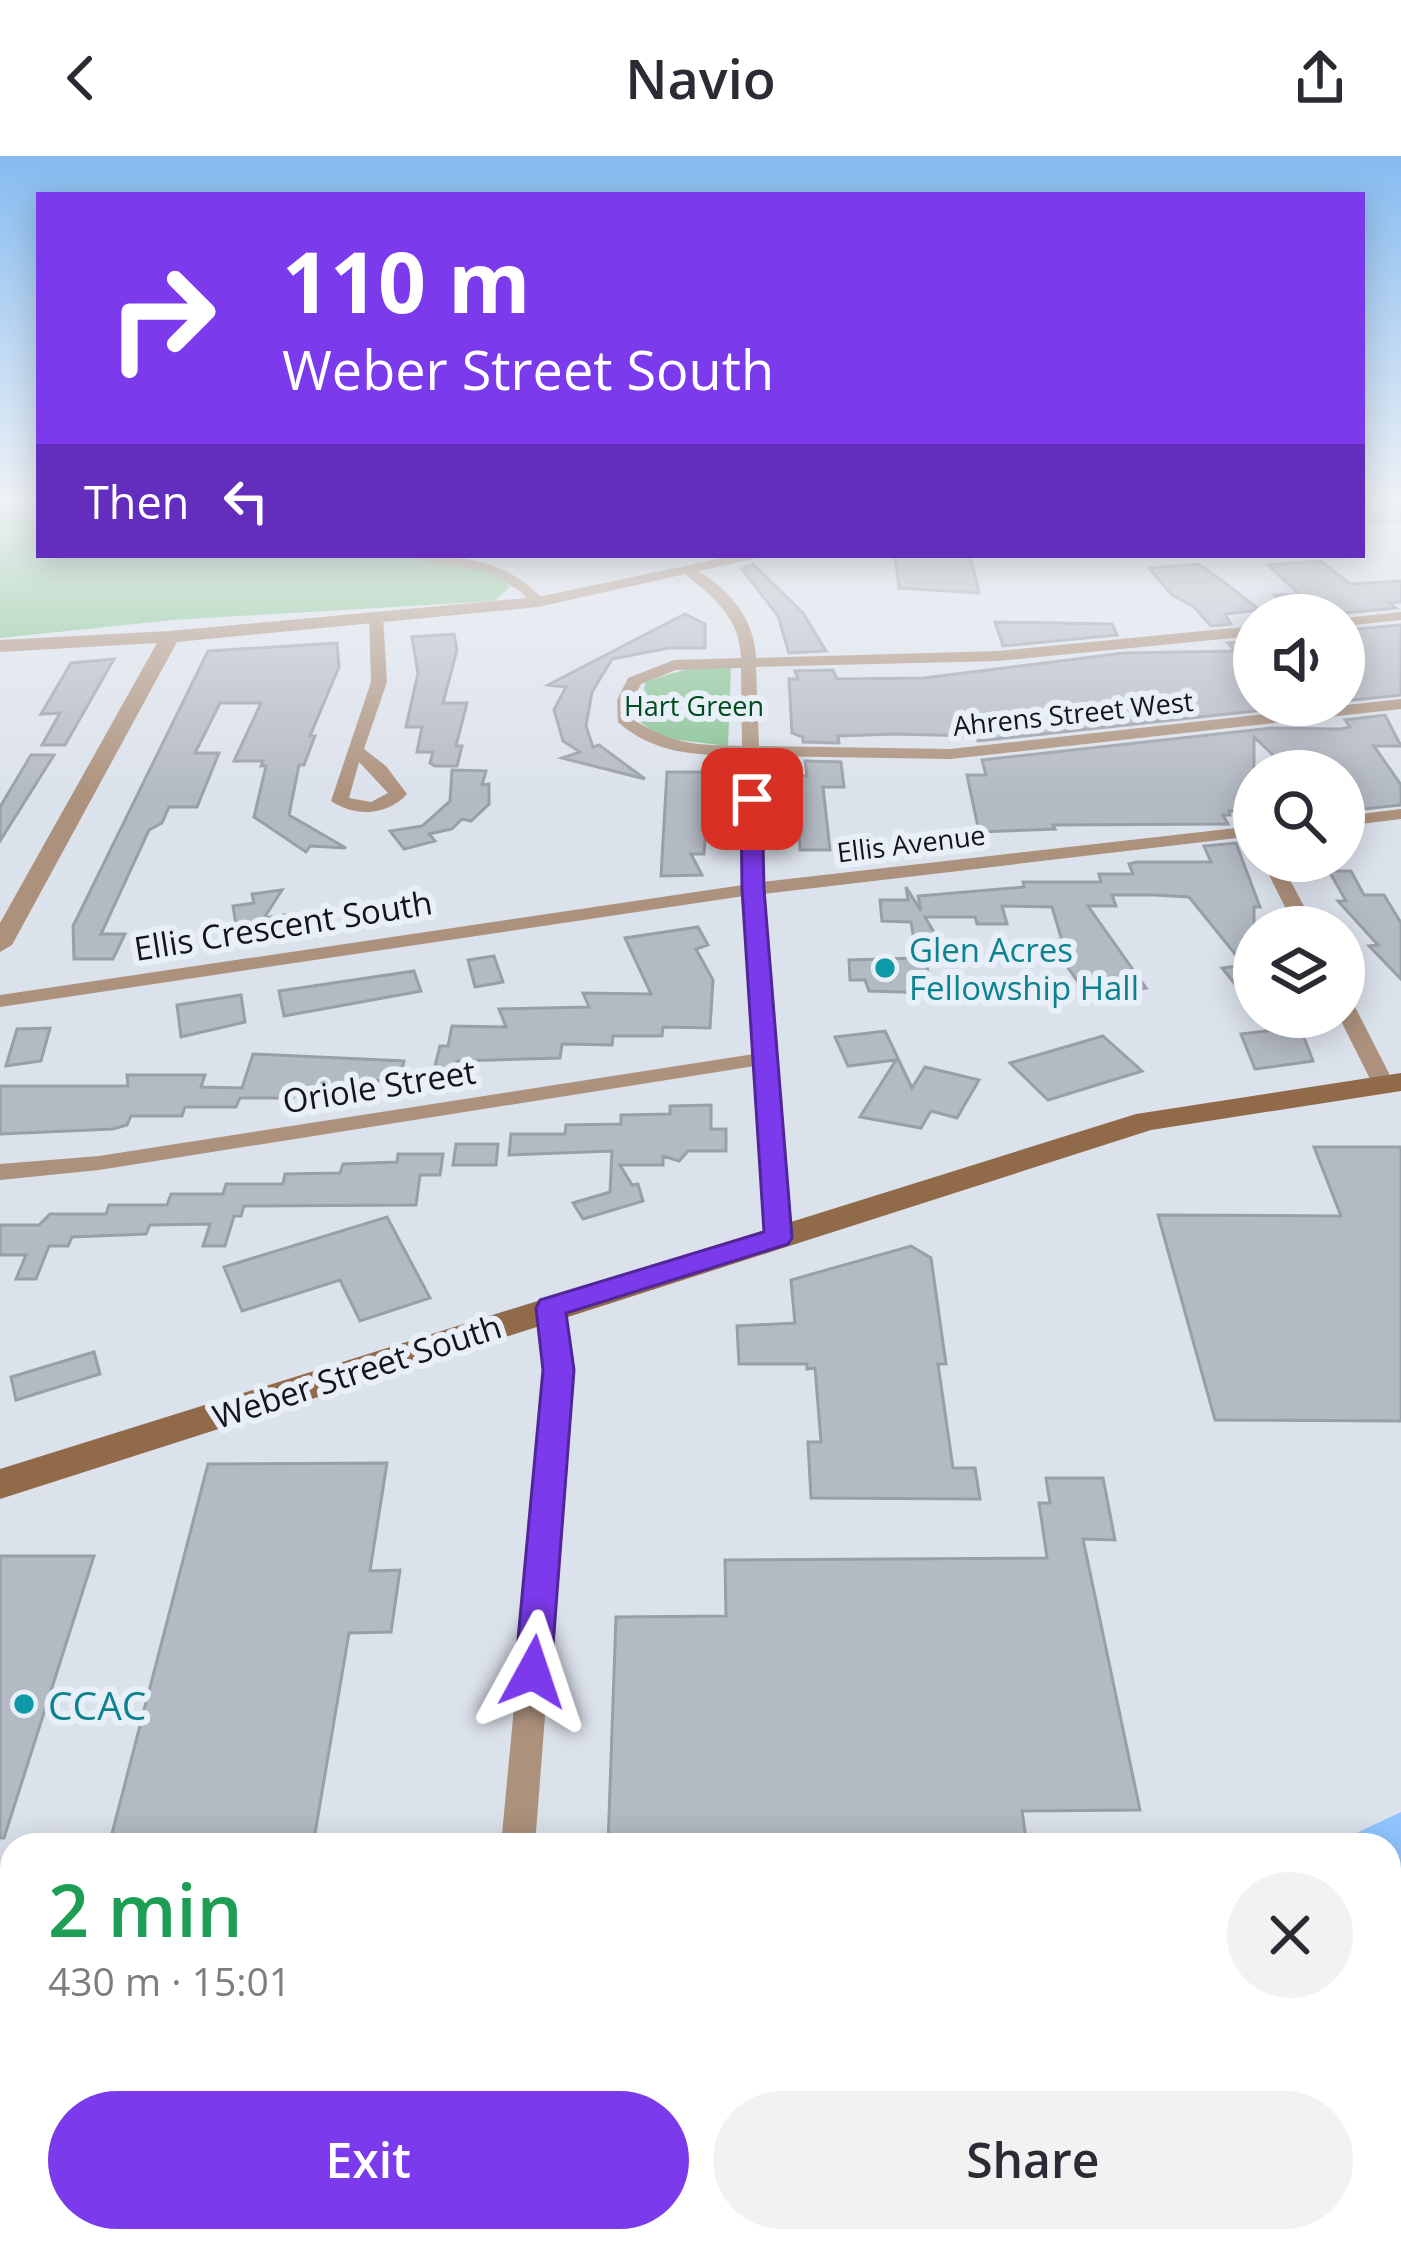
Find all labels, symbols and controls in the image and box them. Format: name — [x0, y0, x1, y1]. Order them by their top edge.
text: Navio — [625, 41, 776, 115]
icon: back — [48, 45, 114, 111]
icon: share — [1287, 45, 1353, 111]
text: 110 m — [282, 223, 530, 338]
icon: right — [84, 240, 240, 396]
text: Weber Street South — [282, 332, 774, 406]
icon: left — [213, 468, 279, 534]
text: Then — [84, 471, 189, 532]
map controls — [1233, 594, 1365, 1038]
button: sound — [1233, 594, 1365, 726]
street label: Ahrens Street West — [951, 682, 1195, 744]
park label: Hart Green — [624, 687, 764, 724]
pin — [701, 748, 803, 850]
button: search — [1233, 750, 1365, 882]
icon: arrive — [719, 766, 785, 832]
street label: Ellis Avenue — [835, 816, 987, 870]
street label: Ellis Crescent South — [131, 879, 435, 971]
button: layers — [1233, 906, 1365, 1038]
place label: Glen Acres Fellowship Hall — [909, 927, 1139, 1010]
marker: Glen Acres Fellowship Hall — [872, 955, 898, 981]
street label: Oriole Street — [279, 1049, 479, 1123]
street label: Weber Street South — [207, 1303, 507, 1439]
position arrow — [470, 1609, 596, 1735]
place label: CCAC — [48, 1678, 146, 1731]
marker: CCAC — [11, 1691, 37, 1717]
text: 2 min — [48, 1860, 242, 1958]
button: close — [1227, 1872, 1353, 1998]
text: 430 m · 15:01 — [48, 1954, 291, 2007]
button: Exit — [48, 2091, 689, 2229]
button: Share — [713, 2091, 1353, 2229]

